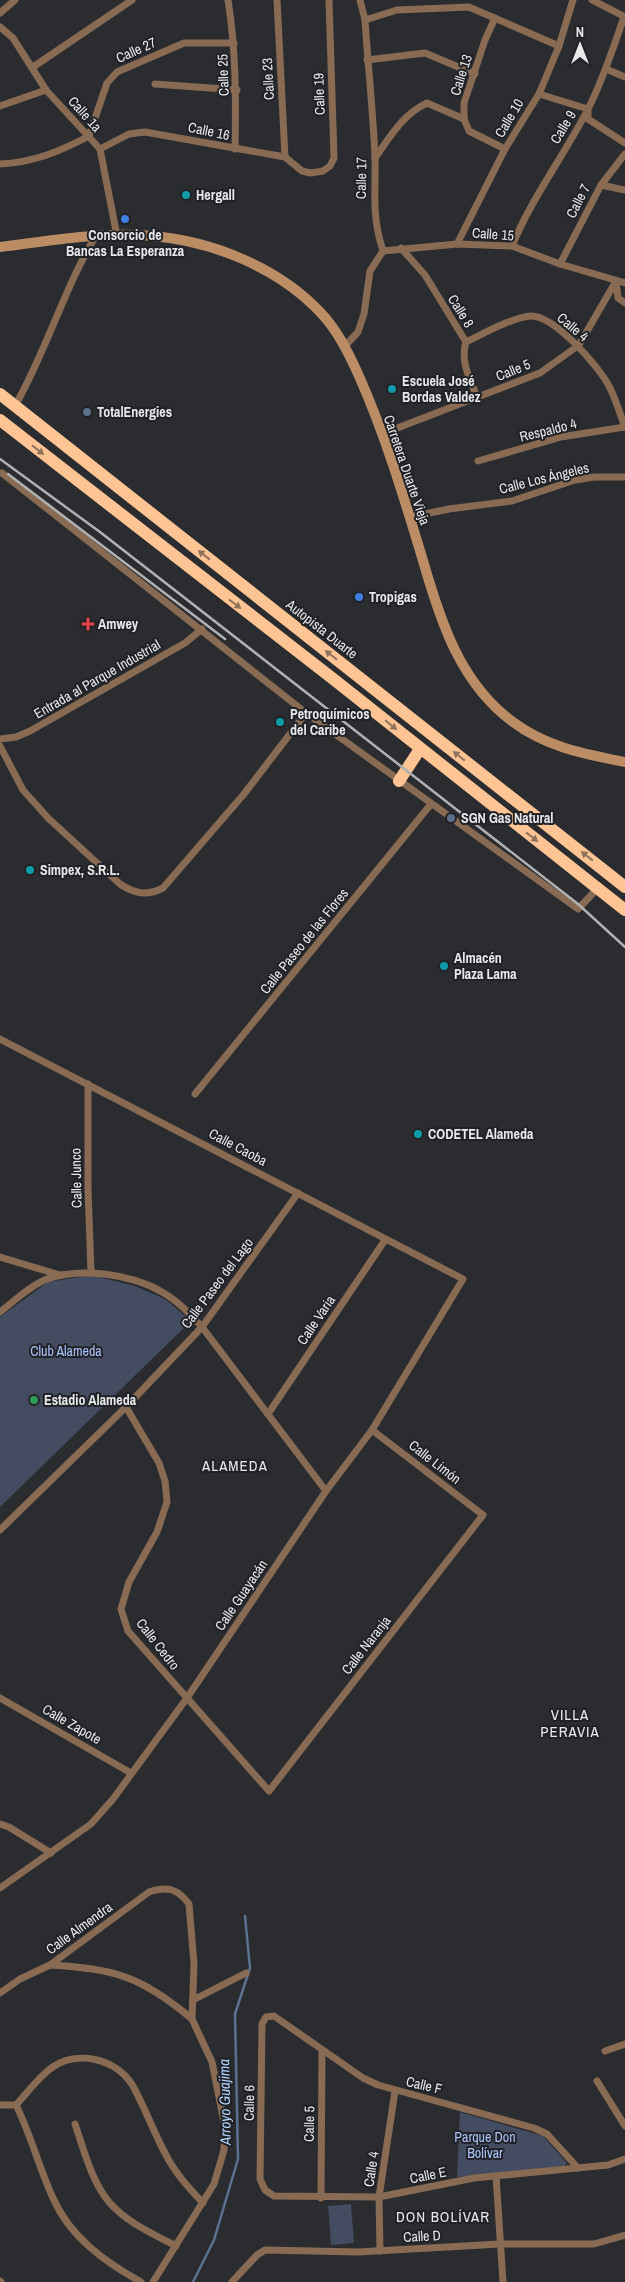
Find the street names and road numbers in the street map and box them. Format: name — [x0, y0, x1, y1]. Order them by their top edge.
street label: Calle 27 — [113, 33, 159, 67]
street label: Calle 13 — [446, 52, 476, 98]
street label: Calle 25 — [213, 54, 233, 96]
street label: Calle 23 — [258, 57, 278, 101]
street label: Calle 19 — [309, 73, 329, 115]
street label: Calle 1a — [64, 92, 106, 136]
street label: Calle 10 — [490, 95, 528, 141]
street label: Calle 9 — [546, 107, 580, 147]
street label: Calle 16 — [187, 118, 231, 144]
street label: Calle 17 — [352, 157, 370, 199]
street label: Calle 7 — [562, 181, 594, 221]
street label: Calle 15 — [471, 224, 515, 244]
street label: Calle 8 — [444, 291, 478, 331]
street label: Calle 4 — [554, 309, 593, 346]
street label: Calle 5 — [493, 355, 533, 385]
street label: Carretera Duarte Vieja — [380, 413, 434, 528]
street label: Respaldo 4 — [518, 414, 579, 446]
street label: Calle Los Ángeles — [497, 458, 591, 498]
street label: Autopista Duarte — [282, 595, 361, 663]
street label: Entrada al Parque Industrial — [31, 635, 163, 723]
street label: Calle Paseo de las Flores — [256, 884, 352, 997]
street label: Calle Caoba — [206, 1124, 271, 1170]
street label: Calle Junco — [66, 1148, 86, 1208]
street label: Calle Paseo del Lago — [177, 1234, 257, 1332]
street label: Calle Varia — [293, 1291, 339, 1348]
street label: Calle Limón — [405, 1436, 465, 1488]
street label: Calle Guayacán — [211, 1556, 271, 1634]
street label: Calle Naranja — [337, 1612, 395, 1678]
street label: Calle Cedro — [132, 1615, 184, 1673]
street label: Calle Zapote — [39, 1700, 105, 1748]
street label: Calle Almendra — [42, 1897, 116, 1958]
street label: Calle F — [404, 2072, 444, 2098]
street label: Calle 6 — [240, 2085, 258, 2121]
street label: Calle 5 — [300, 2106, 318, 2142]
street label: Calle 4 — [359, 2149, 383, 2188]
street label: Calle E — [408, 2163, 448, 2187]
street label: Calle D — [403, 2226, 441, 2246]

